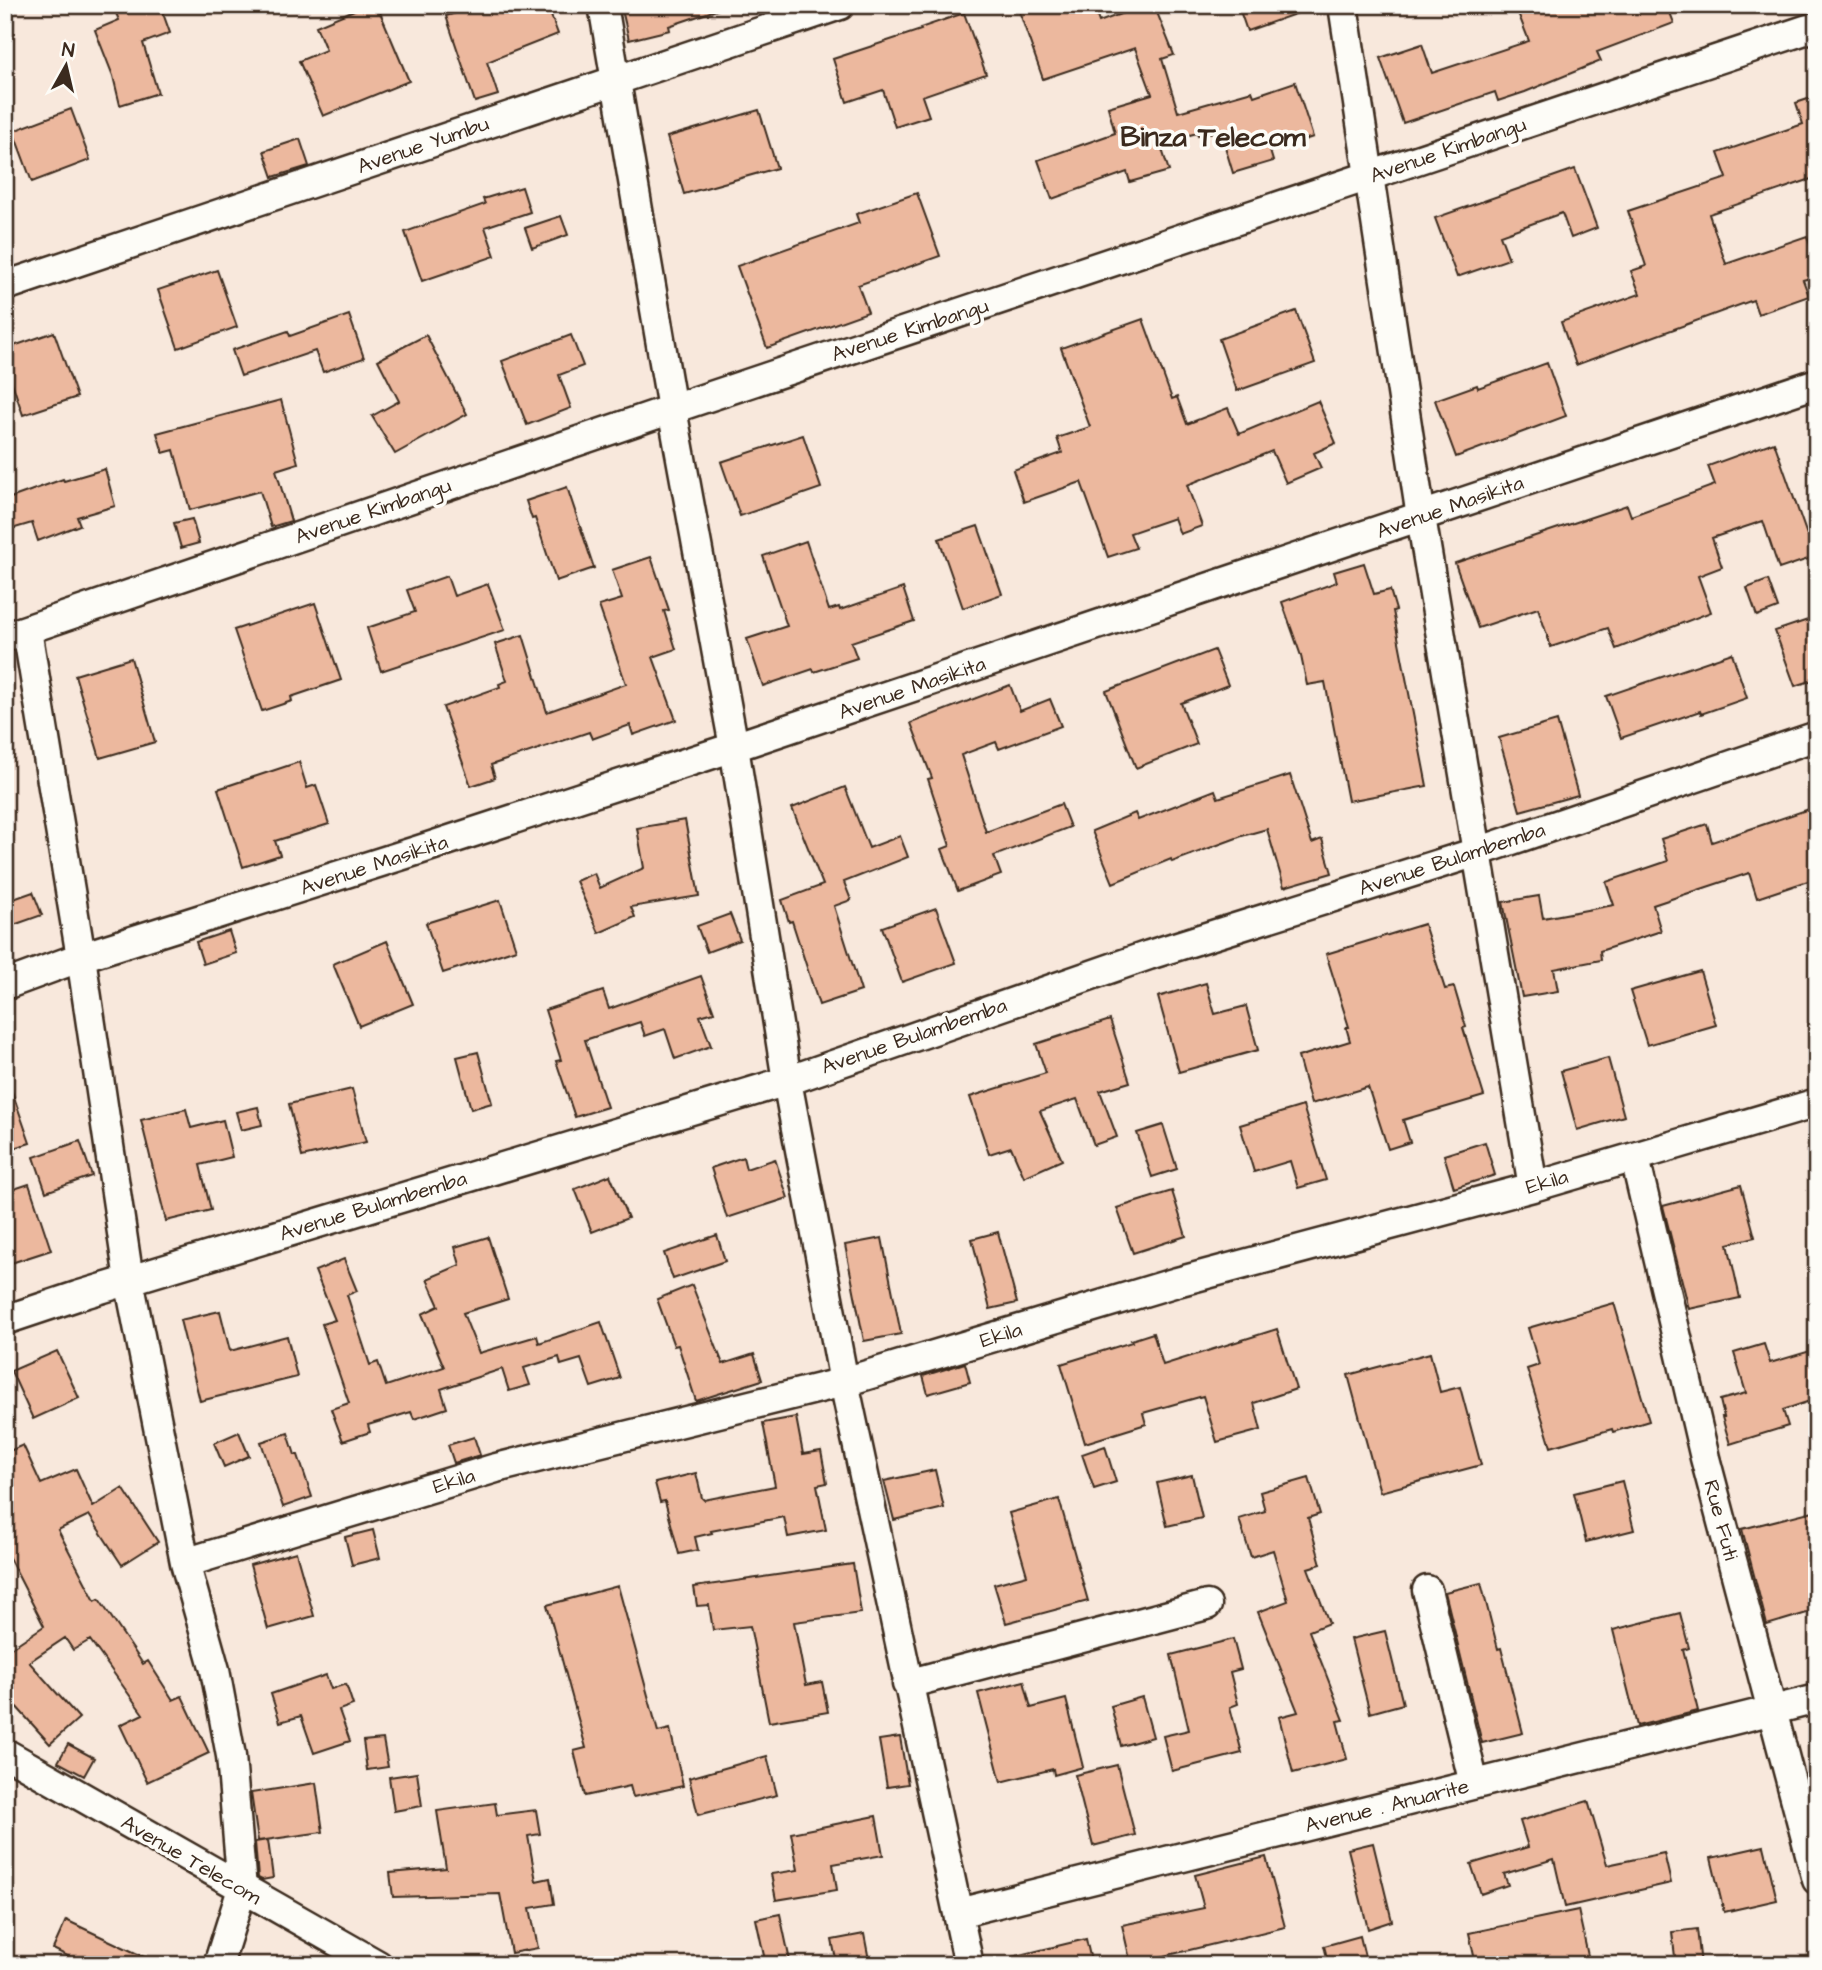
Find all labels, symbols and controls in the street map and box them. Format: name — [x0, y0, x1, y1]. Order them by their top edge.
north arrow — [32, 32, 102, 102]
text: N — [60, 36, 76, 65]
street label: Avenue Yumbu — [353, 109, 493, 181]
street label: Avenue Kimbangu — [1366, 110, 1531, 192]
district label: Binza Telecom — [1121, 118, 1307, 157]
street label: Avenue Kimbangu — [828, 291, 993, 371]
street label: Avenue Masikita — [1373, 468, 1528, 546]
street label: Avenue Kimbangu — [291, 471, 456, 553]
street label: Avenue Masikita — [835, 649, 990, 727]
street label: Avenue Bulambemba — [1355, 815, 1549, 903]
street label: Avenue Masikita — [296, 827, 452, 903]
street label: Avenue Bulambemba — [817, 991, 1011, 1081]
street label: Ekila — [1523, 1162, 1572, 1202]
street label: Avenue Bulambemba — [276, 1164, 471, 1248]
street label: Ekila — [976, 1315, 1026, 1355]
street label: Ekila — [429, 1461, 479, 1501]
street label: Rue Futi — [1696, 1477, 1746, 1563]
street label: Avenue . Anuarite — [1302, 1772, 1472, 1840]
street label: Avenue Telecom — [116, 1808, 267, 1912]

